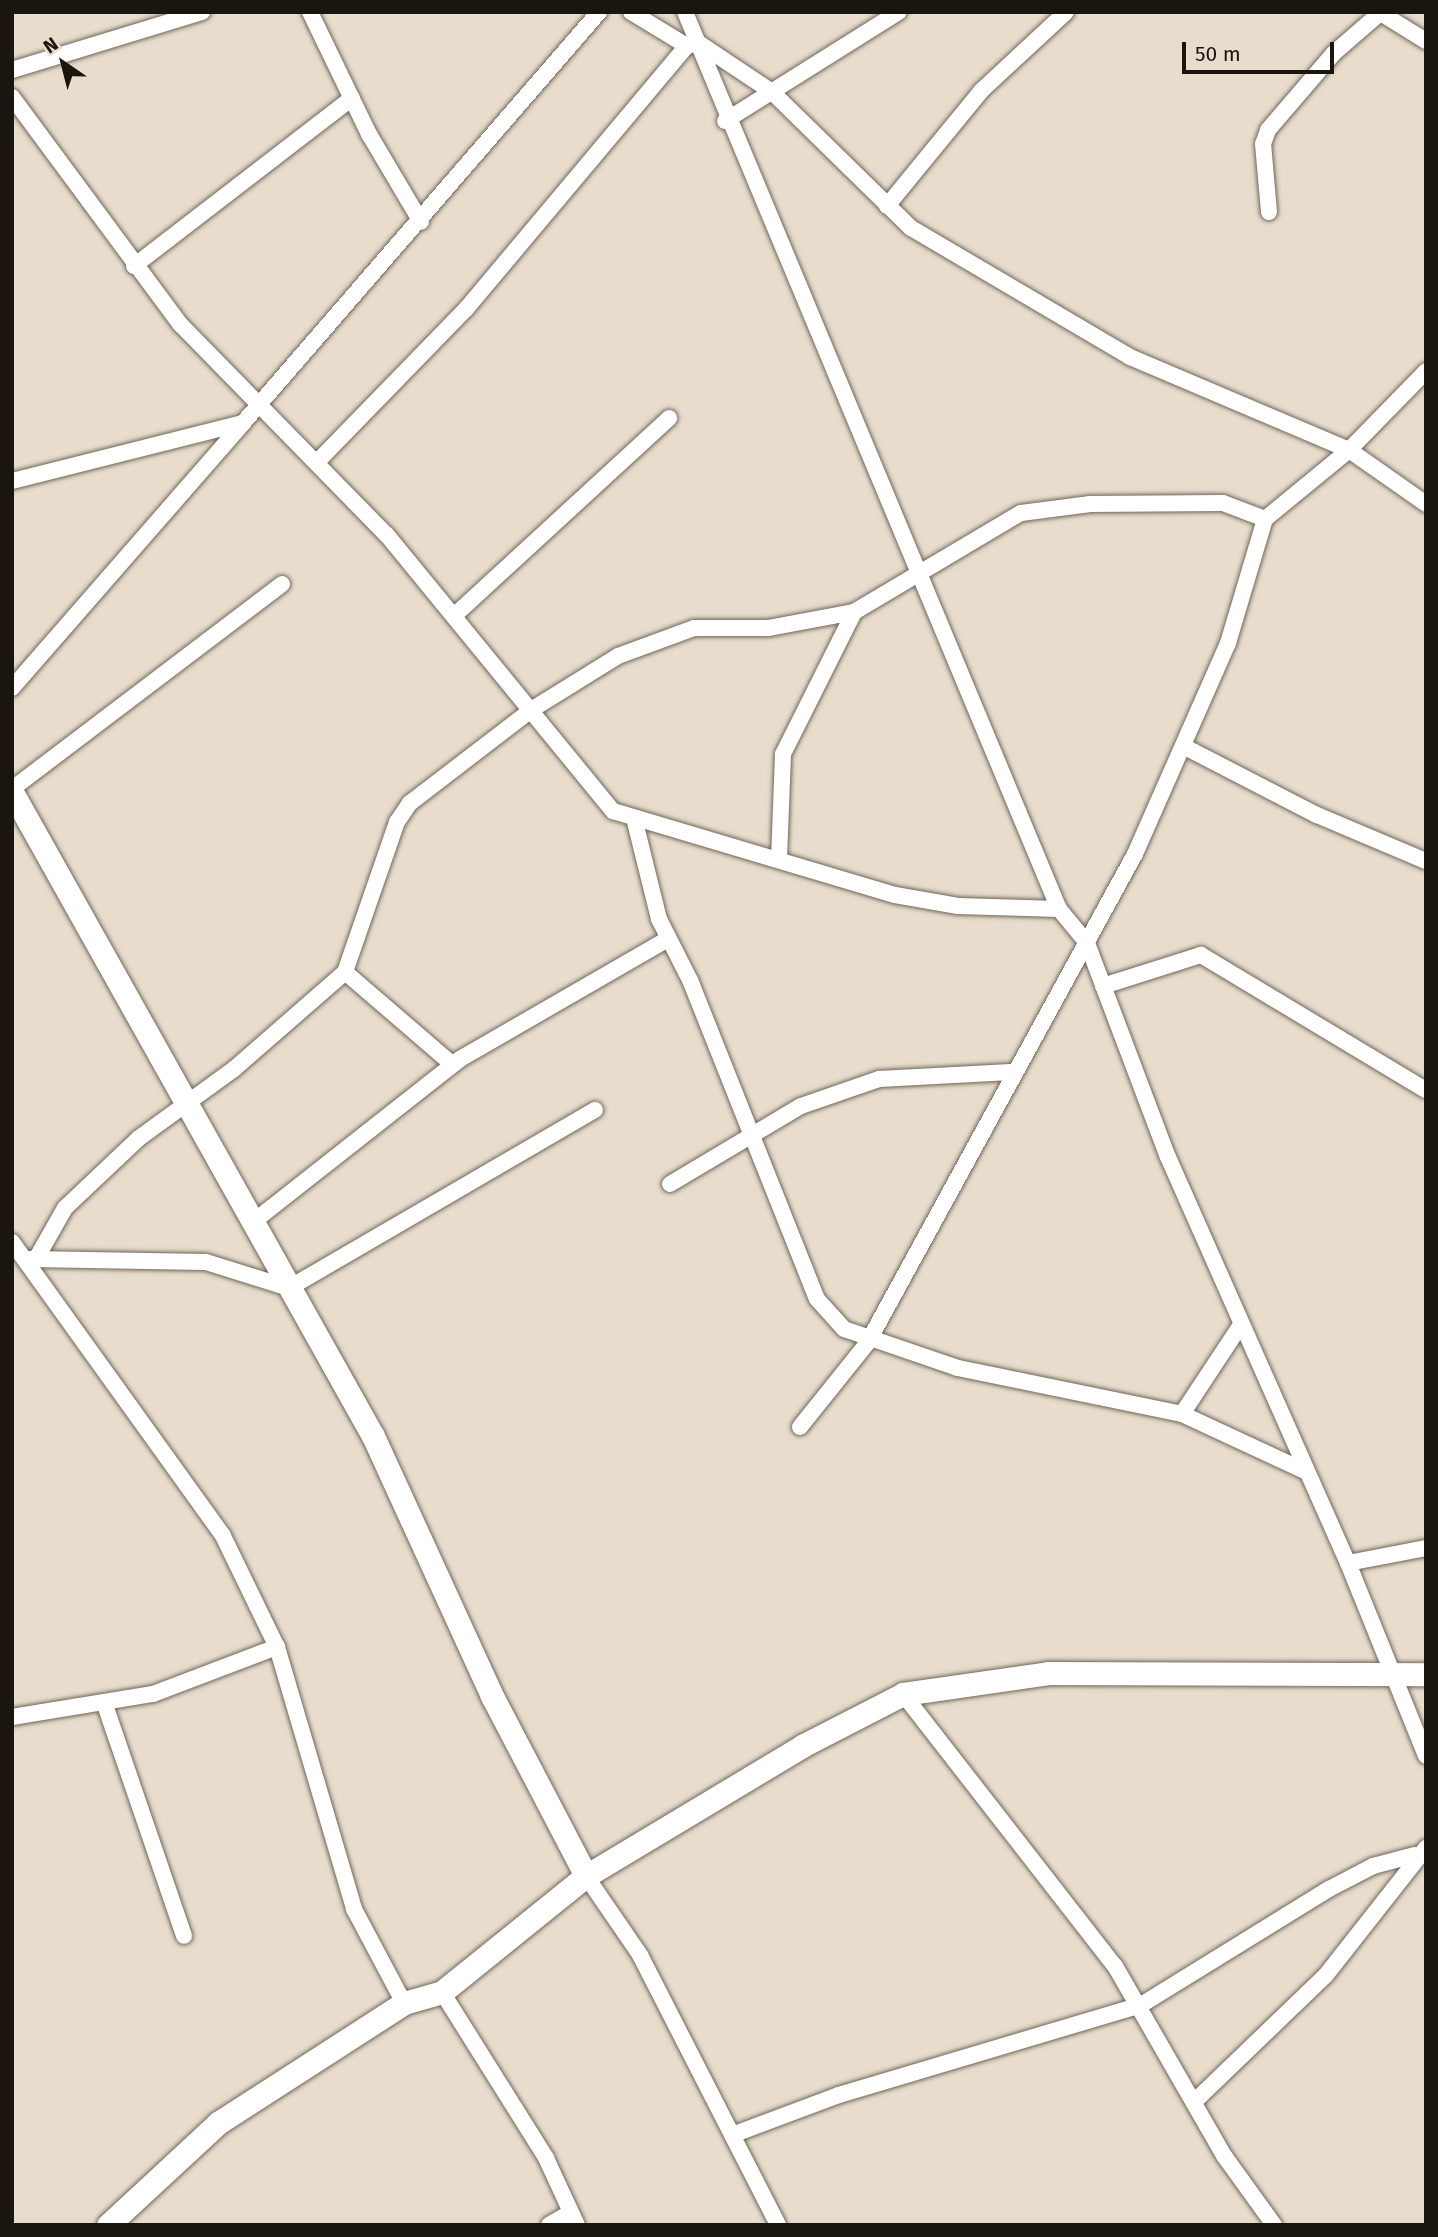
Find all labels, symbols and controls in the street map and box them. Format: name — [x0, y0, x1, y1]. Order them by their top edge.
north arrow — [28, 28, 98, 98]
scale bar — [1186, 28, 1338, 72]
text: N — [39, 32, 62, 58]
text: 50 m — [1195, 41, 1241, 67]

